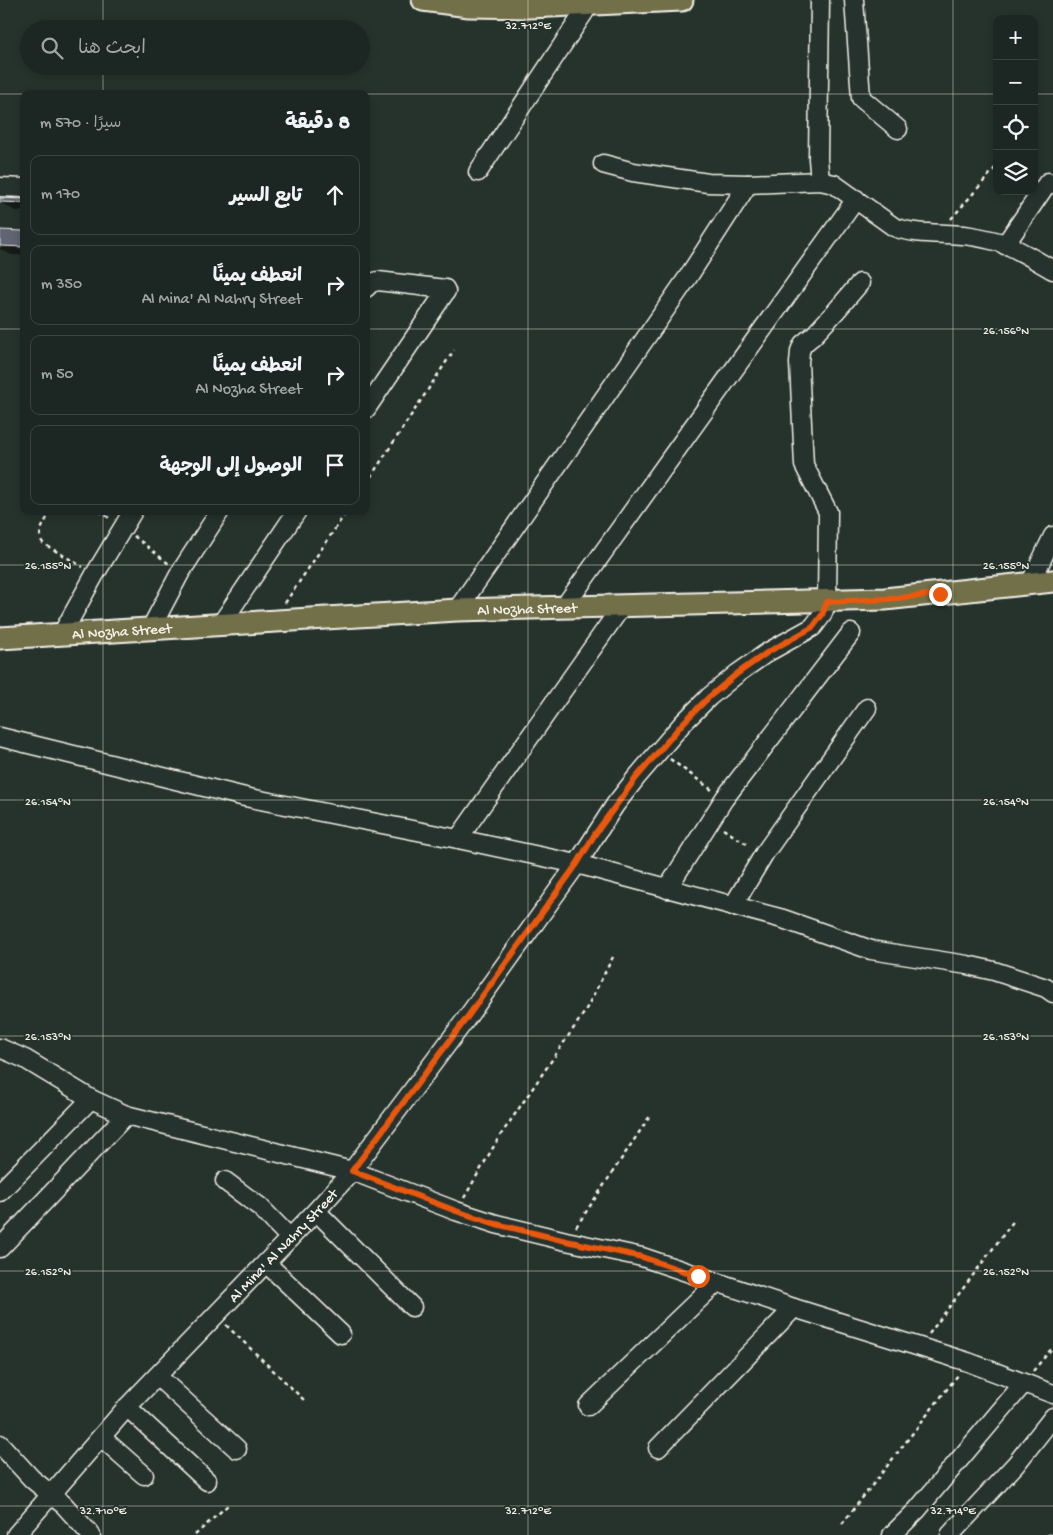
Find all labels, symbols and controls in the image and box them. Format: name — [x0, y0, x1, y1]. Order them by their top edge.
map controls — [993, 15, 1038, 195]
button: + — [993, 15, 1038, 60]
search box — [20, 20, 370, 75]
text: 32.712°E — [504, 20, 551, 34]
icon: search — [38, 34, 66, 62]
text: ابحث هنا — [78, 38, 146, 61]
button: − — [993, 60, 1038, 105]
button: locate — [993, 105, 1038, 150]
text: 8 دقيقة — [285, 112, 350, 137]
text: سيرًا · 570 m — [40, 115, 121, 134]
button: layers — [993, 150, 1038, 195]
icon: ahead — [321, 181, 349, 209]
text: 170 m — [41, 186, 80, 205]
text: تابع السير — [230, 186, 302, 209]
text: انعطف يمينًا — [213, 266, 302, 289]
icon: right — [321, 271, 349, 299]
text: 350 m — [41, 276, 82, 295]
text: Al Mina' Al Nahry Street — [142, 291, 302, 310]
text: 26.156°N — [983, 325, 1029, 339]
text: انعطف يمينًا — [213, 356, 302, 379]
icon: right — [321, 361, 349, 389]
text: 50 m — [41, 366, 74, 385]
text: Al Nozha Street — [196, 381, 302, 400]
icon: arrive — [321, 451, 349, 479]
text: الوصول إلى الوجهة — [159, 456, 302, 479]
text: 26.155°N — [25, 560, 71, 574]
text: 26.155°N — [983, 560, 1029, 574]
route end — [929, 583, 952, 606]
street label: Al Nozha Street — [477, 600, 579, 620]
street label: Al Nozha Street — [71, 620, 174, 645]
text: 26.154°N — [25, 796, 71, 810]
text: 26.154°N — [983, 796, 1029, 810]
text: 26.153°N — [25, 1031, 71, 1045]
text: 26.153°N — [983, 1031, 1029, 1045]
street label: Al Mina' Al Nahry Street — [226, 1184, 344, 1307]
route start — [687, 1265, 710, 1288]
text: 26.152°N — [25, 1266, 71, 1280]
text: 26.152°N — [983, 1266, 1029, 1280]
text: 32.710°E — [79, 1505, 127, 1519]
text: 32.712°E — [504, 1505, 551, 1519]
text: 32.714°E — [929, 1505, 976, 1519]

